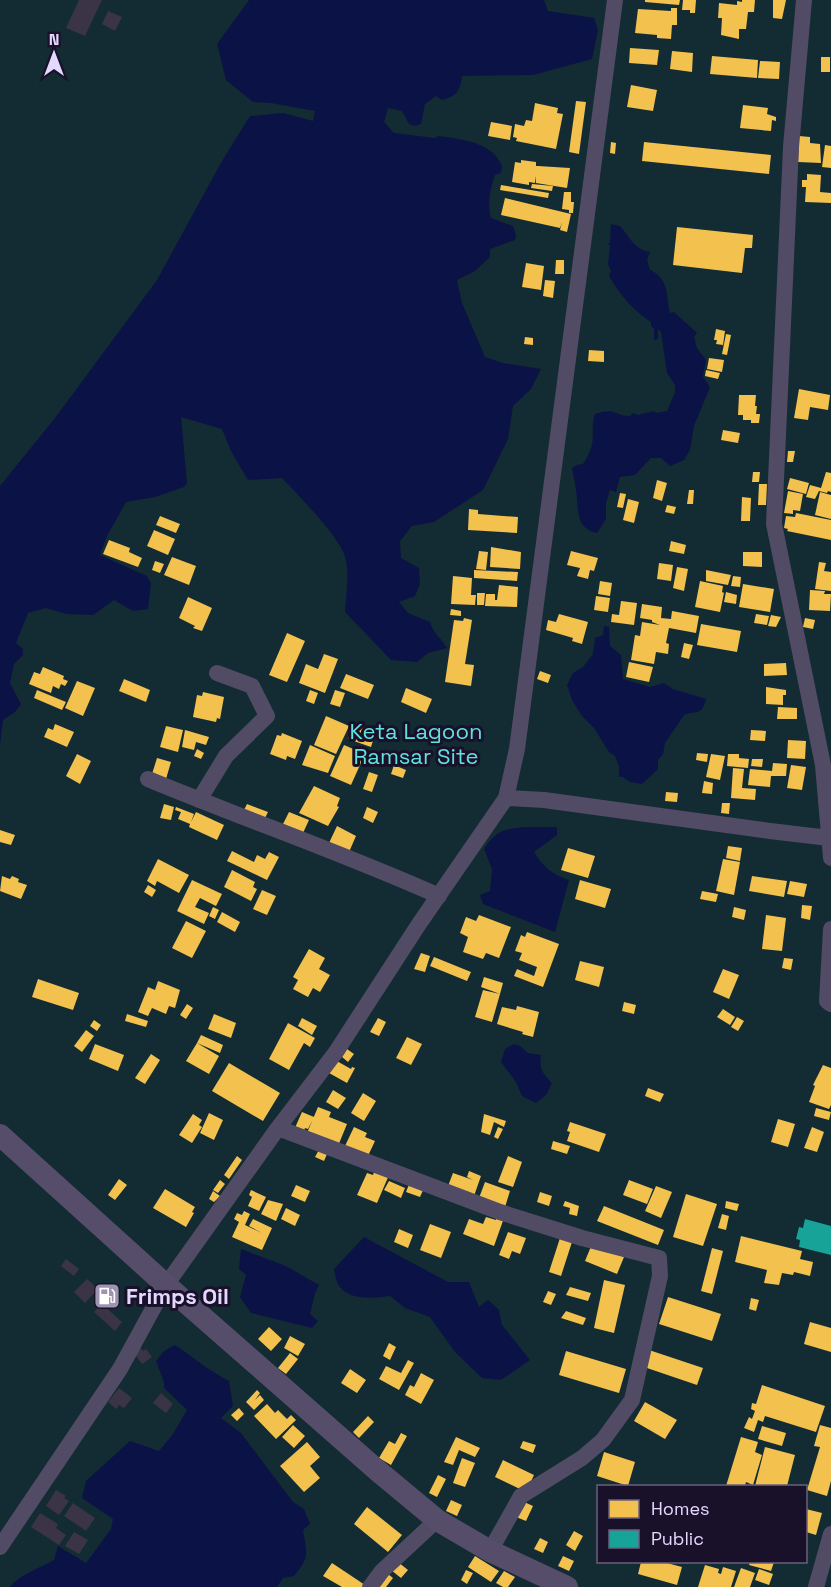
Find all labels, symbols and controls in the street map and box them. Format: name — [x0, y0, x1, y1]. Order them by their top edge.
north arrow — [24, 24, 84, 84]
text: N — [49, 29, 59, 50]
park label: Keta Lagoon Ramsar Site — [349, 717, 483, 770]
fuel station icon: Frimps Oil — [92, 1281, 122, 1311]
place label: Frimps Oil — [126, 1282, 229, 1310]
legend — [597, 1485, 807, 1563]
text: Homes — [651, 1497, 710, 1520]
text: Public — [651, 1527, 704, 1550]

